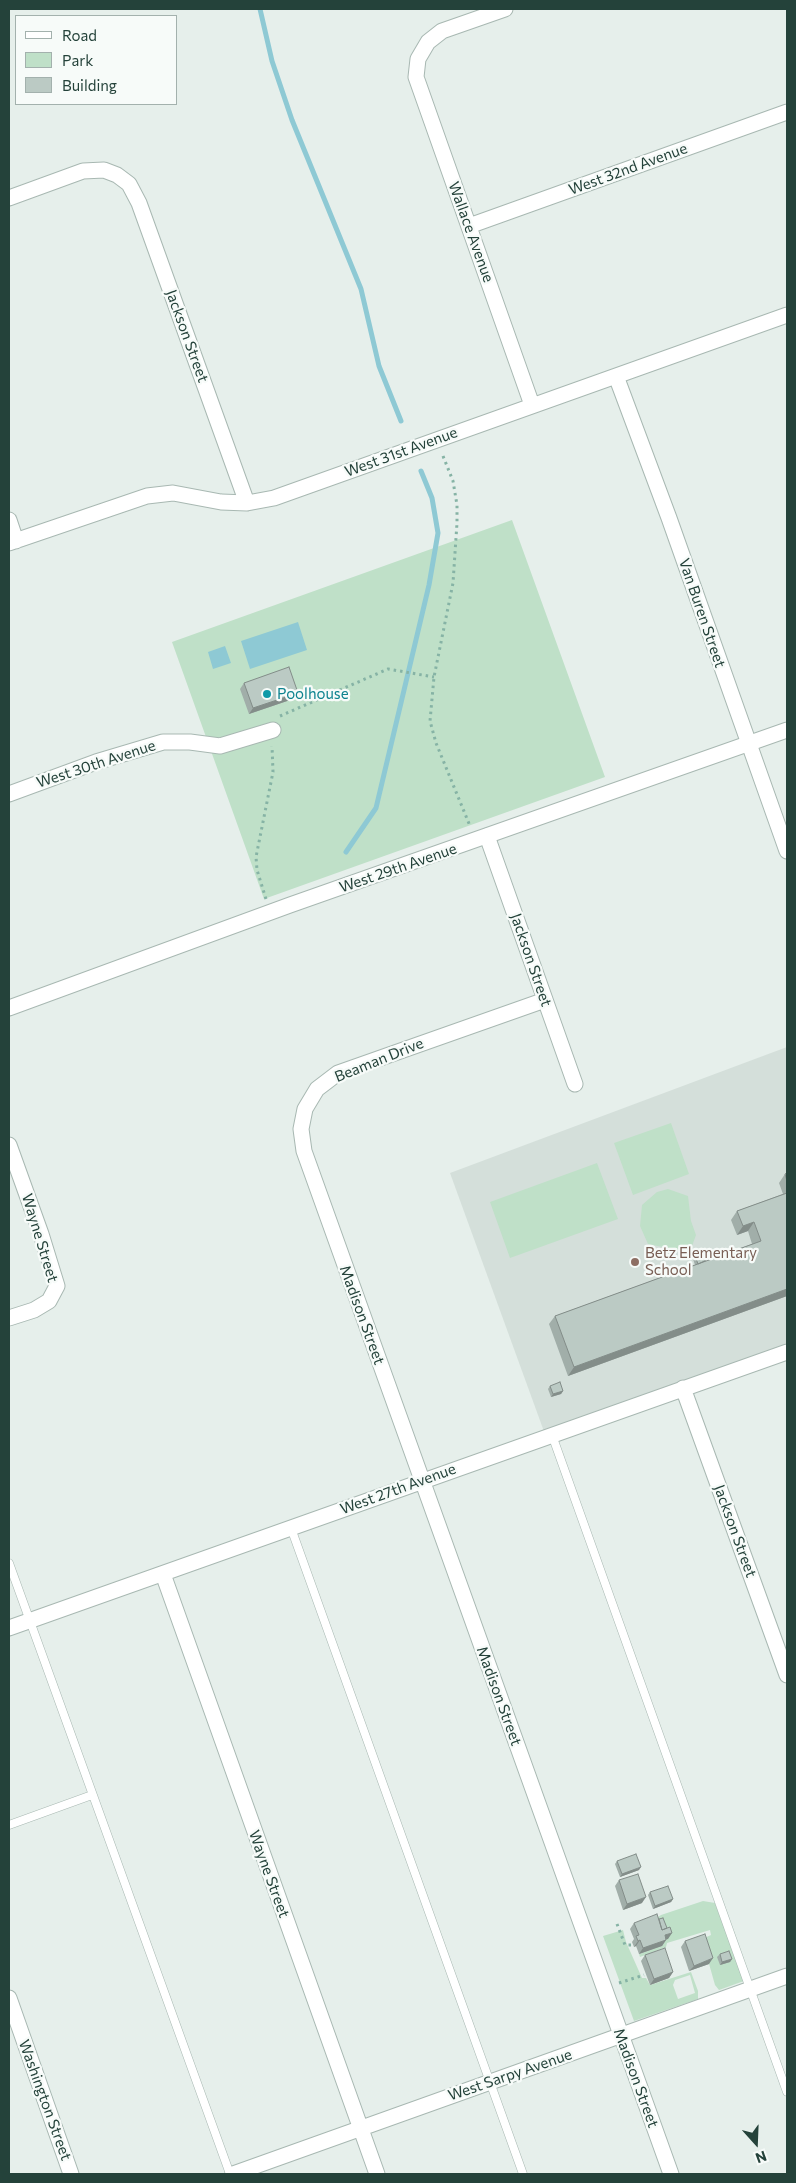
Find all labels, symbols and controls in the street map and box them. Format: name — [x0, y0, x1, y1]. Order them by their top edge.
legend — [15, 15, 178, 105]
text: Road — [62, 26, 97, 44]
text: Park — [62, 51, 93, 69]
text: Building — [62, 76, 117, 94]
street label: West 32nd Avenue — [566, 139, 690, 199]
street label: Wallace Avenue — [444, 179, 498, 285]
street label: Jackson Street — [162, 287, 212, 385]
street label: West 31st Avenue — [342, 423, 460, 481]
street label: Van Buren Street — [675, 556, 729, 670]
place label: Poolhouse — [277, 685, 349, 703]
marker: Poolhouse — [261, 688, 273, 700]
street label: West 30th Avenue — [34, 736, 158, 792]
street label: West 29th Avenue — [337, 839, 459, 897]
street label: Jackson Street — [507, 911, 555, 1009]
street label: Beaman Drive — [332, 1034, 426, 1086]
street label: Wayne Street — [18, 1192, 62, 1284]
place label: Betz Elementary School — [645, 1244, 757, 1279]
marker: Betz Elementary School — [629, 1256, 641, 1268]
street label: Madison Street — [336, 1263, 388, 1367]
street label: West 27th Avenue — [338, 1460, 458, 1518]
street label: Jackson Street — [710, 1482, 760, 1580]
street label: Madison Street — [473, 1644, 525, 1748]
street label: Wayne Street — [245, 1828, 293, 1920]
street label: Madison Street — [610, 2026, 662, 2130]
street label: Washington Street — [15, 2037, 75, 2163]
street label: West Sarpy Avenue — [446, 2045, 574, 2105]
north arrow — [731, 2118, 781, 2168]
text: N — [753, 2148, 769, 2167]

